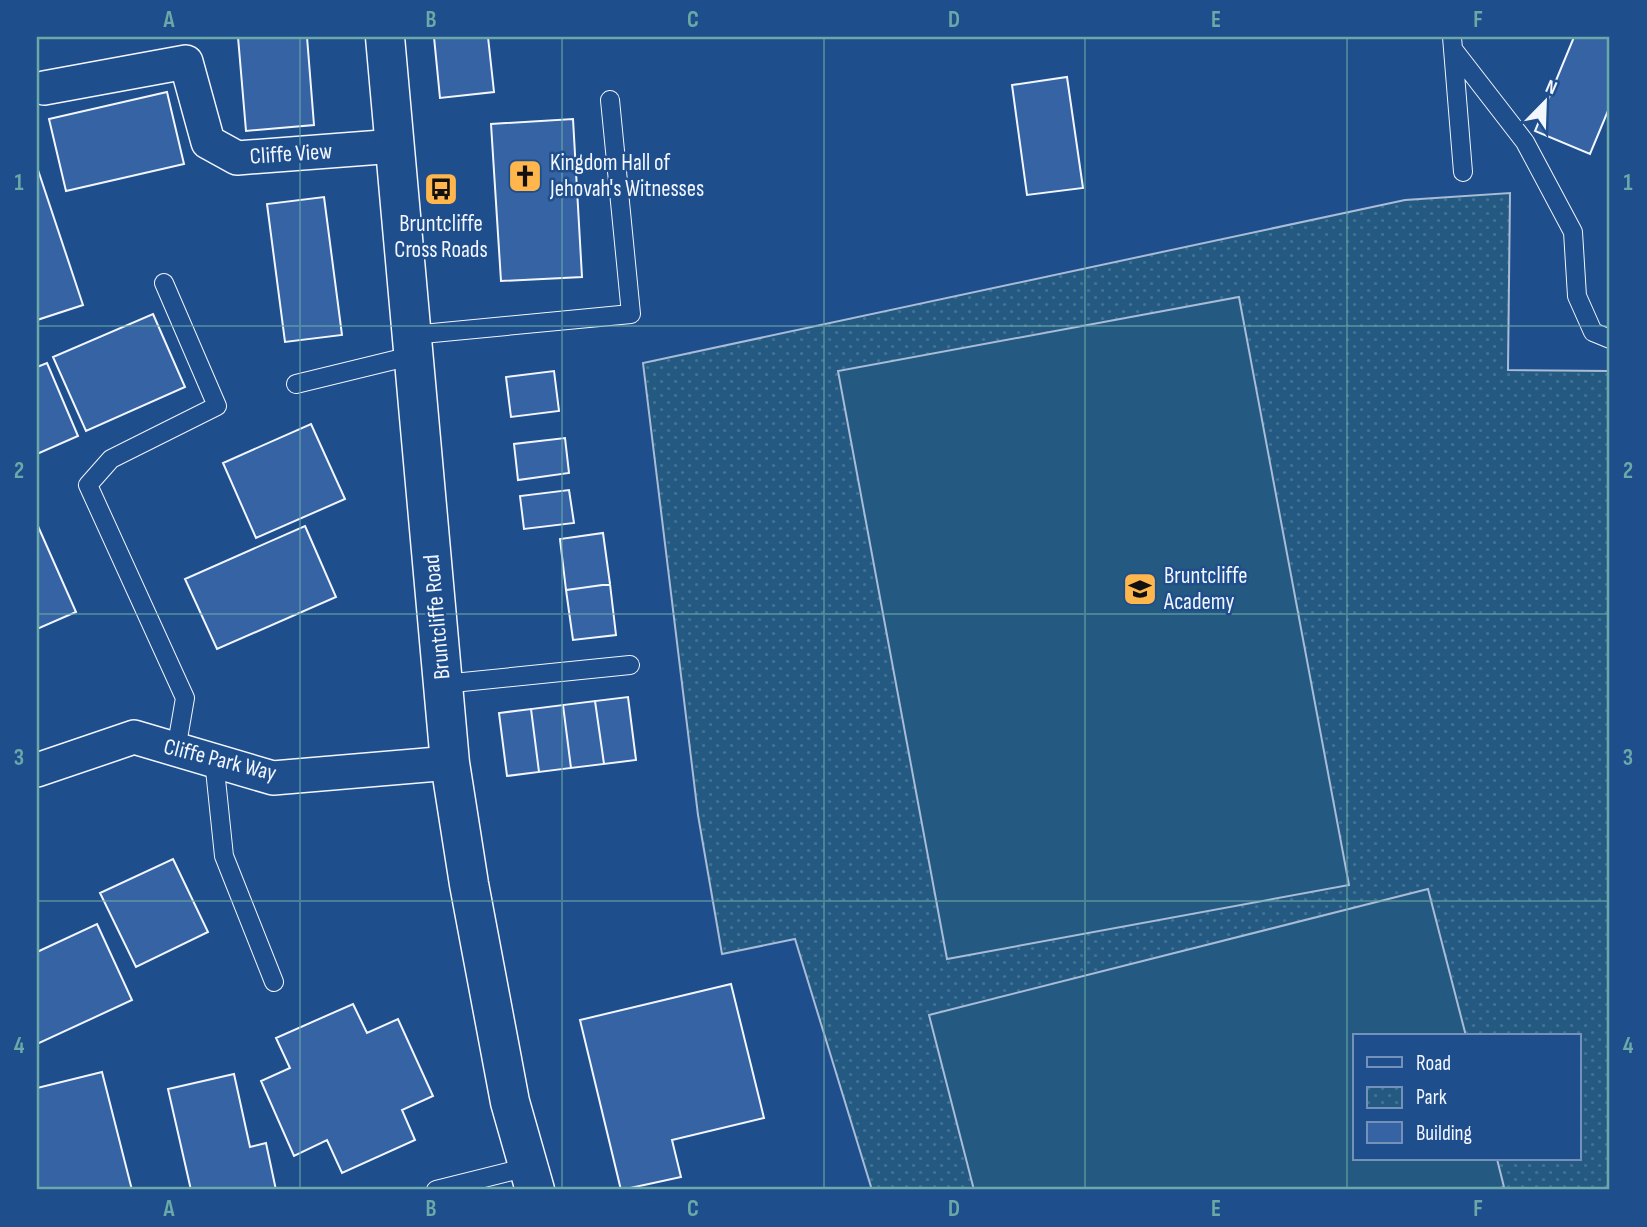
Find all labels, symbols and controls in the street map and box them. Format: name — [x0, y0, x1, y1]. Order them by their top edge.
text: A — [163, 6, 176, 34]
text: B — [426, 6, 437, 34]
text: C — [687, 6, 699, 34]
text: D — [948, 6, 960, 34]
text: E — [1211, 6, 1221, 34]
text: F — [1473, 6, 1483, 34]
north arrow — [1510, 66, 1580, 136]
text: N — [1542, 75, 1560, 100]
street label: Cliffe View — [249, 137, 333, 171]
place label: Kingdom Hall of Jehovah's Witnesses — [549, 149, 704, 203]
church icon: Kingdom Hall of Jehovah's Witnesses — [506, 157, 544, 195]
text: 1 — [14, 169, 24, 197]
text: 1 — [1623, 169, 1633, 197]
bus stop icon: Bruntcliffe Cross Roads — [422, 170, 460, 208]
place label: Bruntcliffe Cross Roads — [394, 210, 488, 264]
text: 2 — [14, 457, 24, 485]
text: 2 — [1623, 457, 1633, 485]
street label: Bruntcliffe Road — [418, 553, 456, 681]
place label: Bruntcliffe Academy — [1163, 562, 1247, 616]
school or university icon: Bruntcliffe Academy — [1121, 570, 1159, 608]
street label: Cliffe Park Way — [161, 733, 279, 788]
text: 3 — [14, 744, 24, 772]
text: 3 — [1623, 744, 1633, 772]
text: 4 — [14, 1032, 25, 1060]
text: 4 — [1623, 1032, 1634, 1060]
legend — [1353, 1034, 1580, 1160]
text: Road — [1416, 1051, 1451, 1076]
text: Park — [1416, 1085, 1447, 1110]
text: Building — [1416, 1121, 1472, 1146]
text: A — [163, 1195, 176, 1223]
text: B — [426, 1195, 437, 1223]
text: C — [687, 1195, 699, 1223]
text: D — [948, 1195, 960, 1223]
text: E — [1211, 1195, 1221, 1223]
text: F — [1473, 1195, 1483, 1223]

